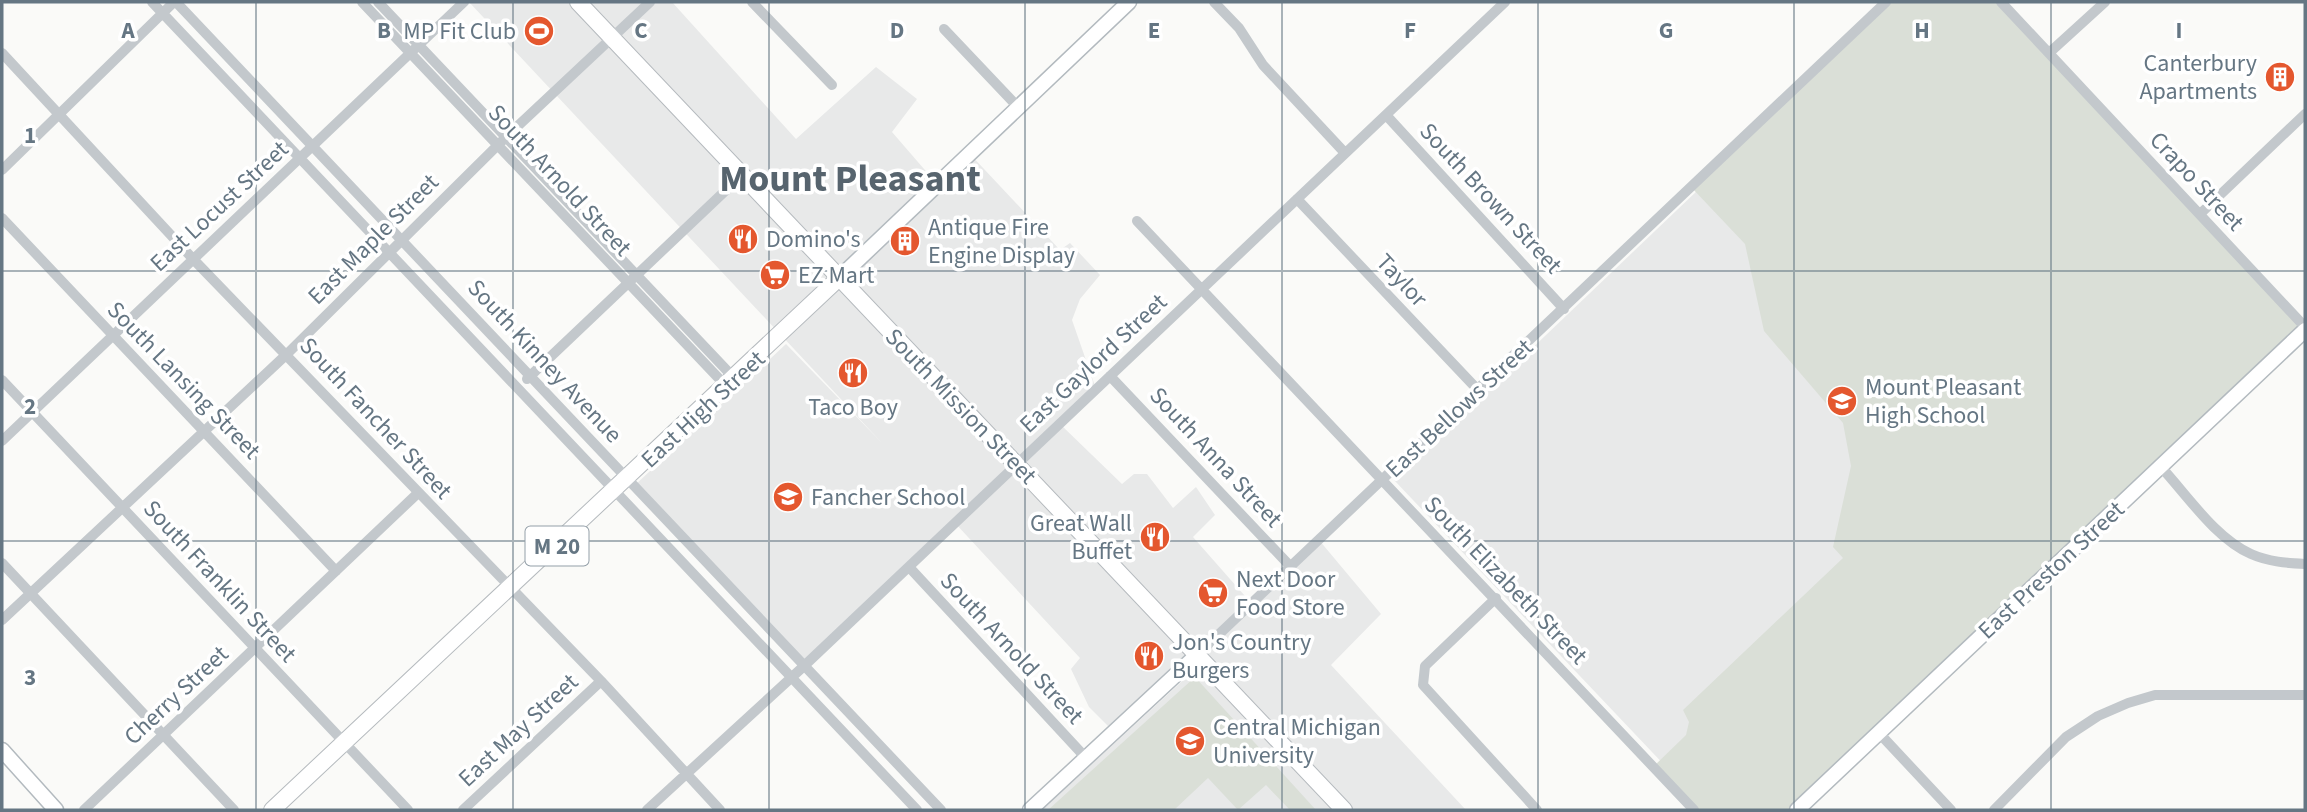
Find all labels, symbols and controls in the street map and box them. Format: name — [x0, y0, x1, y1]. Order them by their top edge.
text: A — [120, 14, 135, 47]
text: B — [377, 14, 391, 47]
place label: MP Fit Club — [403, 14, 516, 49]
sports icon: MP Fit Club — [522, 14, 556, 48]
text: C — [634, 14, 648, 47]
text: D — [890, 14, 904, 47]
text: E — [1148, 14, 1160, 47]
text: F — [1404, 14, 1416, 47]
text: G — [1659, 14, 1673, 47]
text: H — [1914, 14, 1930, 47]
text: I — [2176, 14, 2182, 47]
place label: Canterbury Apartments — [2140, 46, 2257, 109]
building icon: Canterbury Apartments — [2263, 60, 2297, 94]
street label: South Arnold Street — [480, 96, 640, 264]
street label: South Brown Street — [1411, 115, 1570, 282]
text: 1 — [24, 119, 36, 152]
street label: Crapo Street — [2141, 124, 2252, 239]
street label: East Locust Street — [142, 133, 296, 280]
district label: Mount Pleasant — [719, 152, 981, 206]
street label: East Maple Street — [300, 166, 447, 313]
place label: Antique Fire Engine Display — [928, 210, 1075, 273]
restaurant icon: Domino's — [726, 222, 760, 256]
place label: Domino's — [766, 222, 861, 257]
building icon: Antique Fire Engine Display — [888, 224, 922, 258]
street label: Taylor — [1368, 246, 1436, 315]
supermarket icon: EZ Mart — [758, 258, 792, 292]
place label: EZ Mart — [798, 258, 874, 293]
street label: South Kinney Avenue — [459, 272, 630, 451]
street label: East Gaylord Street — [1012, 286, 1175, 441]
street label: South Lansing Street — [99, 293, 268, 467]
street label: South Mission Street — [877, 320, 1045, 492]
street label: South Fancher Street — [291, 330, 460, 507]
street label: East Bellows Street — [1378, 331, 1541, 486]
street label: East High Street — [633, 342, 773, 476]
restaurant icon: Taco Boy — [836, 356, 870, 390]
place label: Mount Pleasant High School — [1865, 370, 2021, 433]
street label: South Anna Street — [1141, 379, 1290, 536]
school or university icon: Mount Pleasant High School — [1825, 384, 1859, 418]
text: 2 — [24, 390, 36, 423]
place label: Taco Boy — [808, 390, 898, 425]
school or university icon: Fancher School — [771, 480, 805, 514]
place label: Fancher School — [811, 480, 965, 515]
street label: South Elizabeth Street — [1416, 488, 1595, 672]
street label: South Franklin Street — [135, 492, 304, 670]
street label: East Preston Street — [1970, 493, 2132, 648]
place label: Great Wall Buffet — [1030, 506, 1132, 569]
restaurant icon: Great Wall Buffet — [1138, 520, 1172, 554]
road number: M 20 — [526, 526, 588, 566]
place label: Next Door Food Store — [1236, 562, 1345, 625]
street label: South Arnold Street — [932, 564, 1092, 732]
supermarket icon: Next Door Food Store — [1196, 576, 1230, 610]
place label: Jon's Country Burgers — [1172, 625, 1311, 688]
street label: Cherry Street — [116, 638, 237, 753]
restaurant icon: Jon's Country Burgers — [1132, 639, 1166, 673]
text: 3 — [24, 661, 36, 694]
street label: East May Street — [450, 665, 586, 795]
place label: Central Michigan University — [1213, 710, 1381, 773]
school or university icon: Central Michigan University — [1173, 724, 1207, 758]

